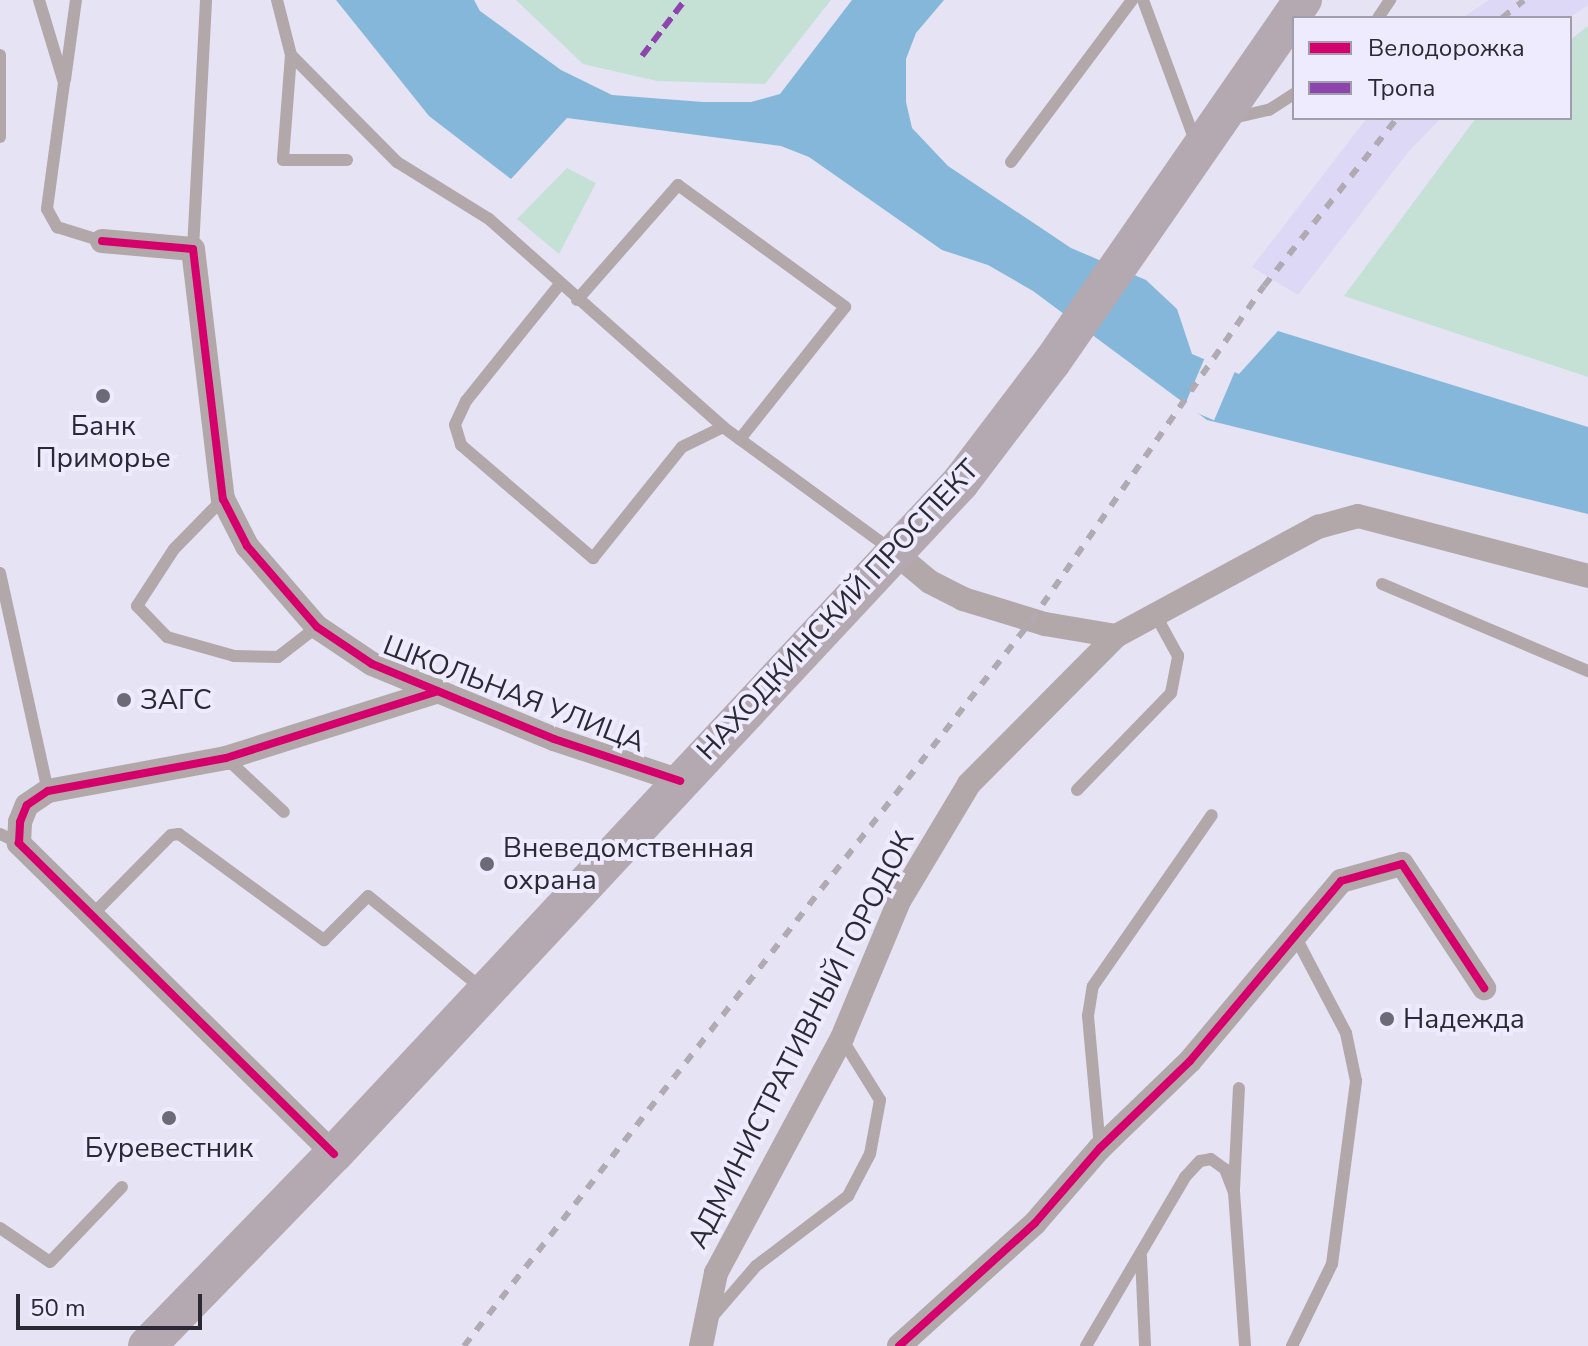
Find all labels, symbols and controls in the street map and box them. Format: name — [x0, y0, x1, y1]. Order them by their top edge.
legend — [1292, 16, 1572, 120]
text: Велодорожка — [1368, 32, 1525, 64]
text: Тропа — [1368, 72, 1435, 104]
marker: Банк Приморье — [94, 387, 112, 405]
place label: Банк Приморье — [35, 409, 171, 475]
street label: НАХОДКИНСКИЙ ПРОСПЕКТ — [690, 453, 986, 767]
street label: ШКОЛЬНАЯ УЛИЦА — [378, 629, 650, 759]
place label: ЗАГС — [140, 683, 212, 717]
marker: ЗАГС — [115, 691, 133, 709]
street label: АДМИНИСТРАТИВНЫЙ ГОРОДОК — [681, 826, 921, 1254]
place label: Вневедомственная охрана — [503, 831, 754, 897]
marker: Вневедомственная охрана — [478, 855, 496, 873]
place label: Надежда — [1403, 1002, 1525, 1036]
marker: Надежда — [1378, 1010, 1396, 1028]
marker: Буревестник — [160, 1109, 178, 1127]
place label: Буревестник — [85, 1131, 253, 1165]
scale bar — [20, 1278, 206, 1328]
text: 50 m — [30, 1292, 86, 1324]

